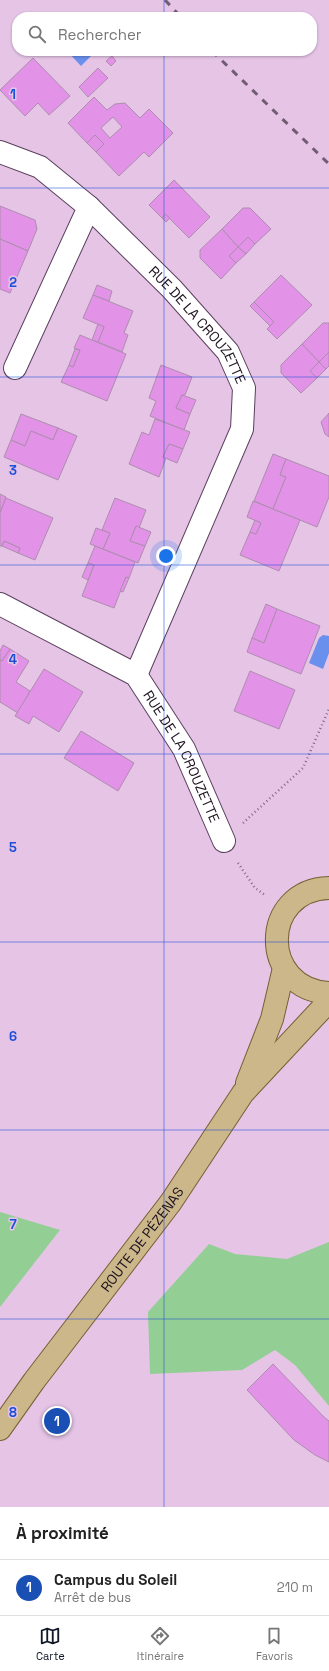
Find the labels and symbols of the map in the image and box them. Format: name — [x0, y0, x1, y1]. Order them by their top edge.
text: 1 — [10, 86, 16, 103]
street label: RUE DE LA CROUZETTE — [145, 262, 250, 387]
text: 2 — [9, 274, 17, 291]
text: 3 — [9, 462, 17, 479]
your location — [156, 546, 176, 566]
text: 4 — [9, 651, 17, 668]
street label: RUE DE LA CROUZETTE — [139, 687, 224, 825]
text: 5 — [9, 839, 17, 856]
text: 6 — [9, 1028, 17, 1045]
street label: ROUTE DE PÉZENAS — [97, 1183, 187, 1295]
text: 7 — [9, 1216, 17, 1233]
text: 8 — [9, 1404, 17, 1421]
pin: 1 — [44, 1406, 70, 1436]

